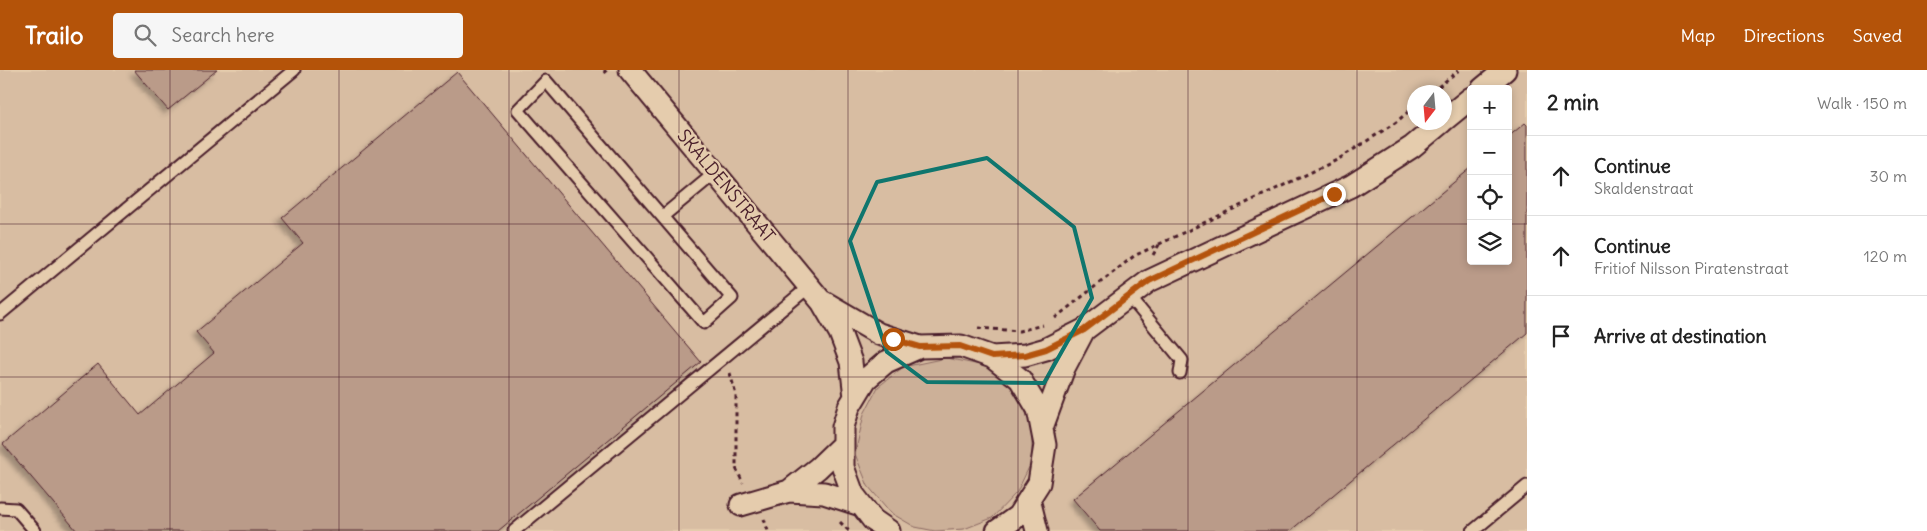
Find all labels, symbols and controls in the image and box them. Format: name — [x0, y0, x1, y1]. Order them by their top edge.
search box — [113, 13, 463, 58]
text: Trailo — [25, 20, 83, 50]
icon: search — [131, 21, 159, 49]
text: Search here — [171, 23, 274, 47]
text: Map — [1680, 24, 1715, 47]
text: Directions — [1743, 24, 1825, 47]
text: Saved — [1853, 24, 1902, 47]
north arrow — [1407, 85, 1452, 130]
map controls — [1467, 85, 1512, 265]
button: + — [1467, 85, 1512, 130]
text: 2 min — [1547, 89, 1599, 116]
text: Walk · 150 m — [1817, 93, 1907, 113]
street label: SKALDENSTRAAT — [672, 124, 780, 247]
button: − — [1467, 130, 1512, 175]
text: Continue — [1594, 154, 1671, 178]
icon: ahead — [1547, 162, 1575, 190]
text: 30 m — [1870, 166, 1907, 186]
button: locate — [1467, 175, 1512, 220]
text: Skaldenstraat — [1594, 178, 1694, 198]
route end — [1323, 183, 1346, 206]
button: layers — [1467, 220, 1512, 265]
text: Continue — [1594, 234, 1671, 258]
icon: ahead — [1547, 242, 1575, 270]
text: 120 m — [1864, 246, 1907, 266]
text: Fritiof Nilsson Piratenstraat — [1594, 258, 1789, 278]
icon: arrive — [1547, 322, 1575, 350]
text: Arrive at destination — [1594, 324, 1767, 348]
route start — [882, 328, 905, 351]

